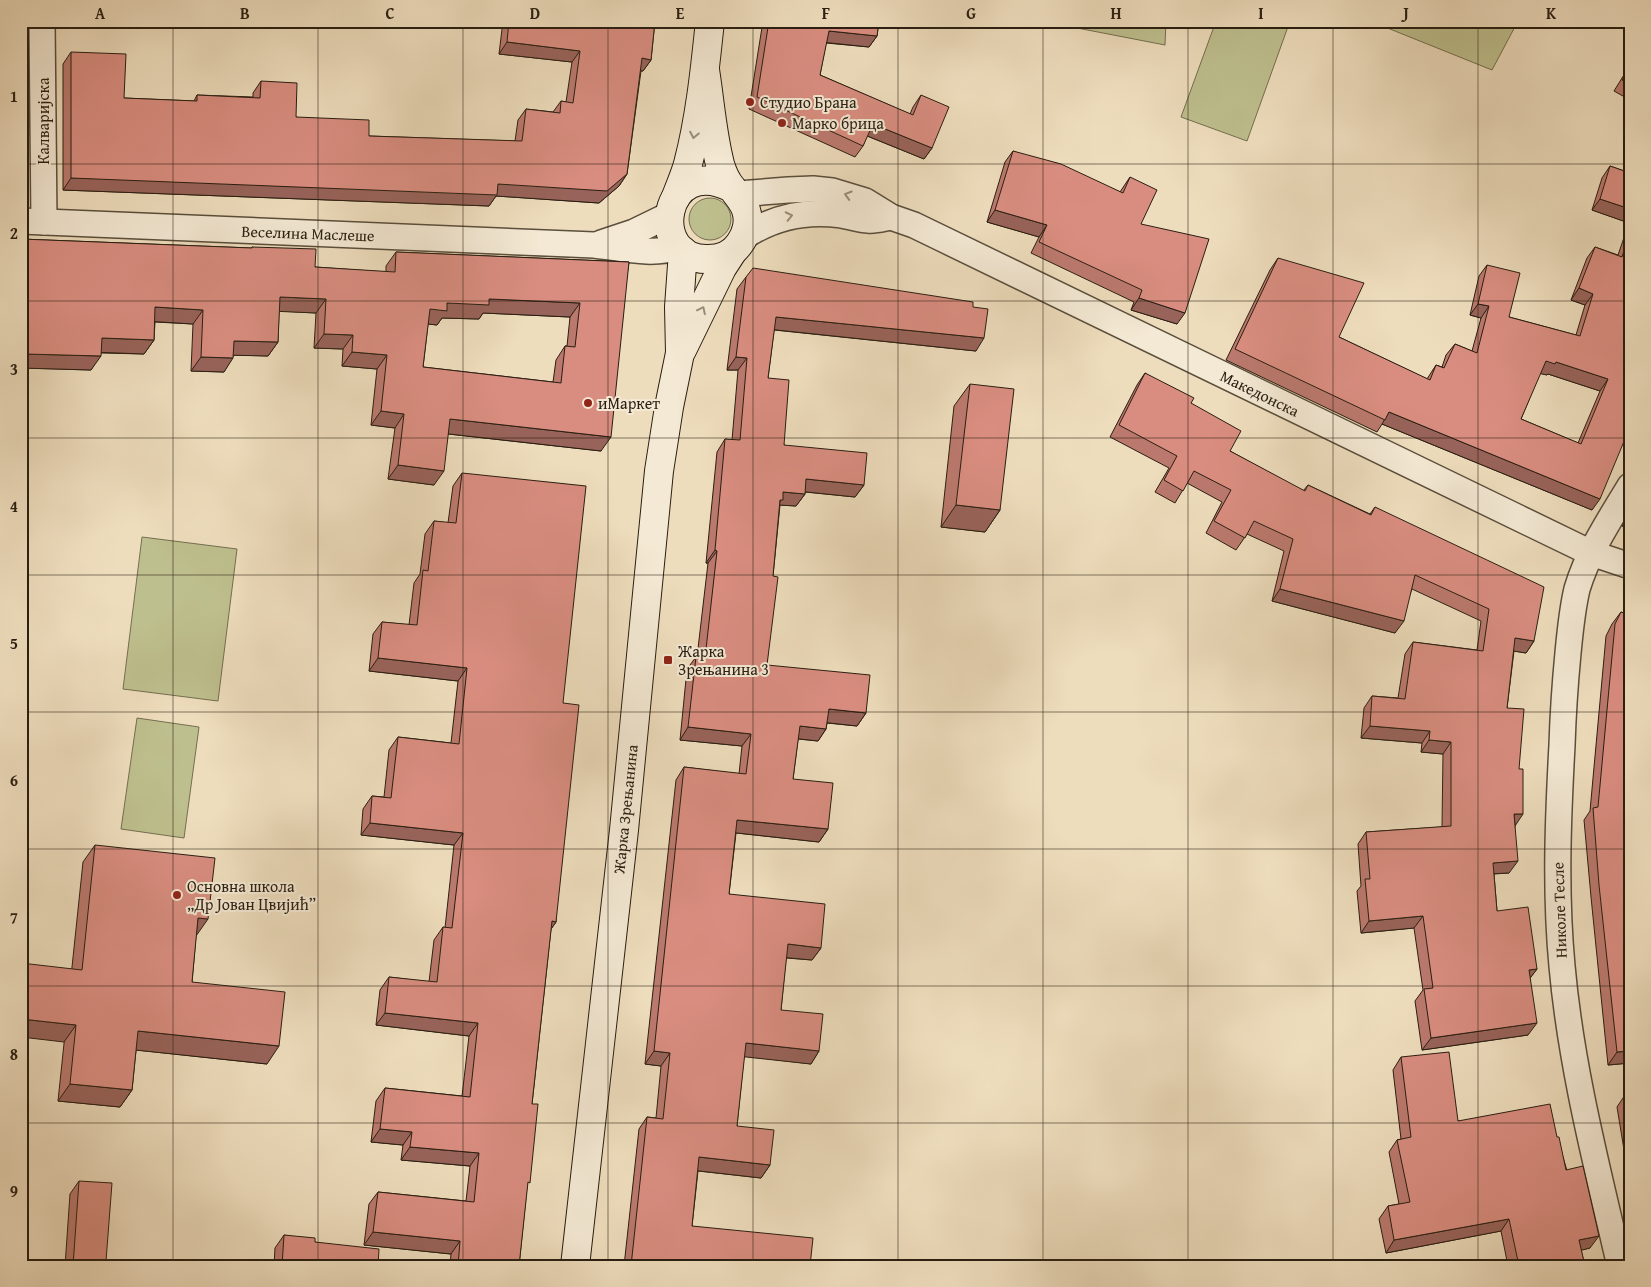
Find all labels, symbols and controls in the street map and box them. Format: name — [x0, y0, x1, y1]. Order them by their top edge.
text: A — [95, 1, 106, 25]
text: B — [240, 1, 250, 25]
text: C — [385, 1, 395, 25]
text: D — [530, 1, 540, 25]
text: E — [676, 1, 685, 25]
text: F — [822, 1, 830, 25]
text: G — [966, 1, 976, 25]
text: H — [1110, 1, 1122, 25]
text: I — [1258, 1, 1264, 25]
text: J — [1400, 1, 1409, 25]
text: K — [1546, 1, 1557, 25]
street label: Калваријска — [31, 77, 55, 165]
text: 1 — [10, 84, 18, 108]
place label: Студио Брана — [760, 90, 857, 114]
marker: Студио Брана — [744, 96, 756, 108]
place label: Марко брица — [792, 111, 884, 135]
marker: Марко брица — [776, 117, 788, 129]
one-way arrow — [689, 130, 699, 139]
one-way arrow — [845, 191, 853, 201]
one-way arrow — [784, 212, 793, 222]
street label: Веселина Маслеше — [241, 219, 375, 247]
text: 2 — [10, 221, 18, 245]
one-way arrow — [696, 306, 706, 315]
text: 3 — [10, 357, 18, 381]
street label: Македонска — [1216, 364, 1304, 423]
place label: иМаркет — [598, 391, 660, 415]
marker: иМаркет — [582, 397, 594, 409]
text: 4 — [10, 494, 18, 518]
text: 5 — [10, 631, 18, 655]
place label: Жарка Зрењанина 3 — [677, 639, 769, 681]
marker: Жарка Зрењанина 3 — [662, 654, 674, 666]
street label: Жарка Зрењанина — [606, 743, 644, 876]
text: 6 — [10, 768, 18, 792]
street label: Николе Тесле — [1545, 861, 1573, 959]
place label: Основна школа „Др Јован Цвијић” — [187, 874, 316, 916]
marker: Основна школа „Др Јован Цвијић” — [171, 889, 183, 901]
text: 7 — [10, 905, 18, 929]
text: 8 — [10, 1042, 18, 1066]
text: 9 — [10, 1179, 18, 1203]

